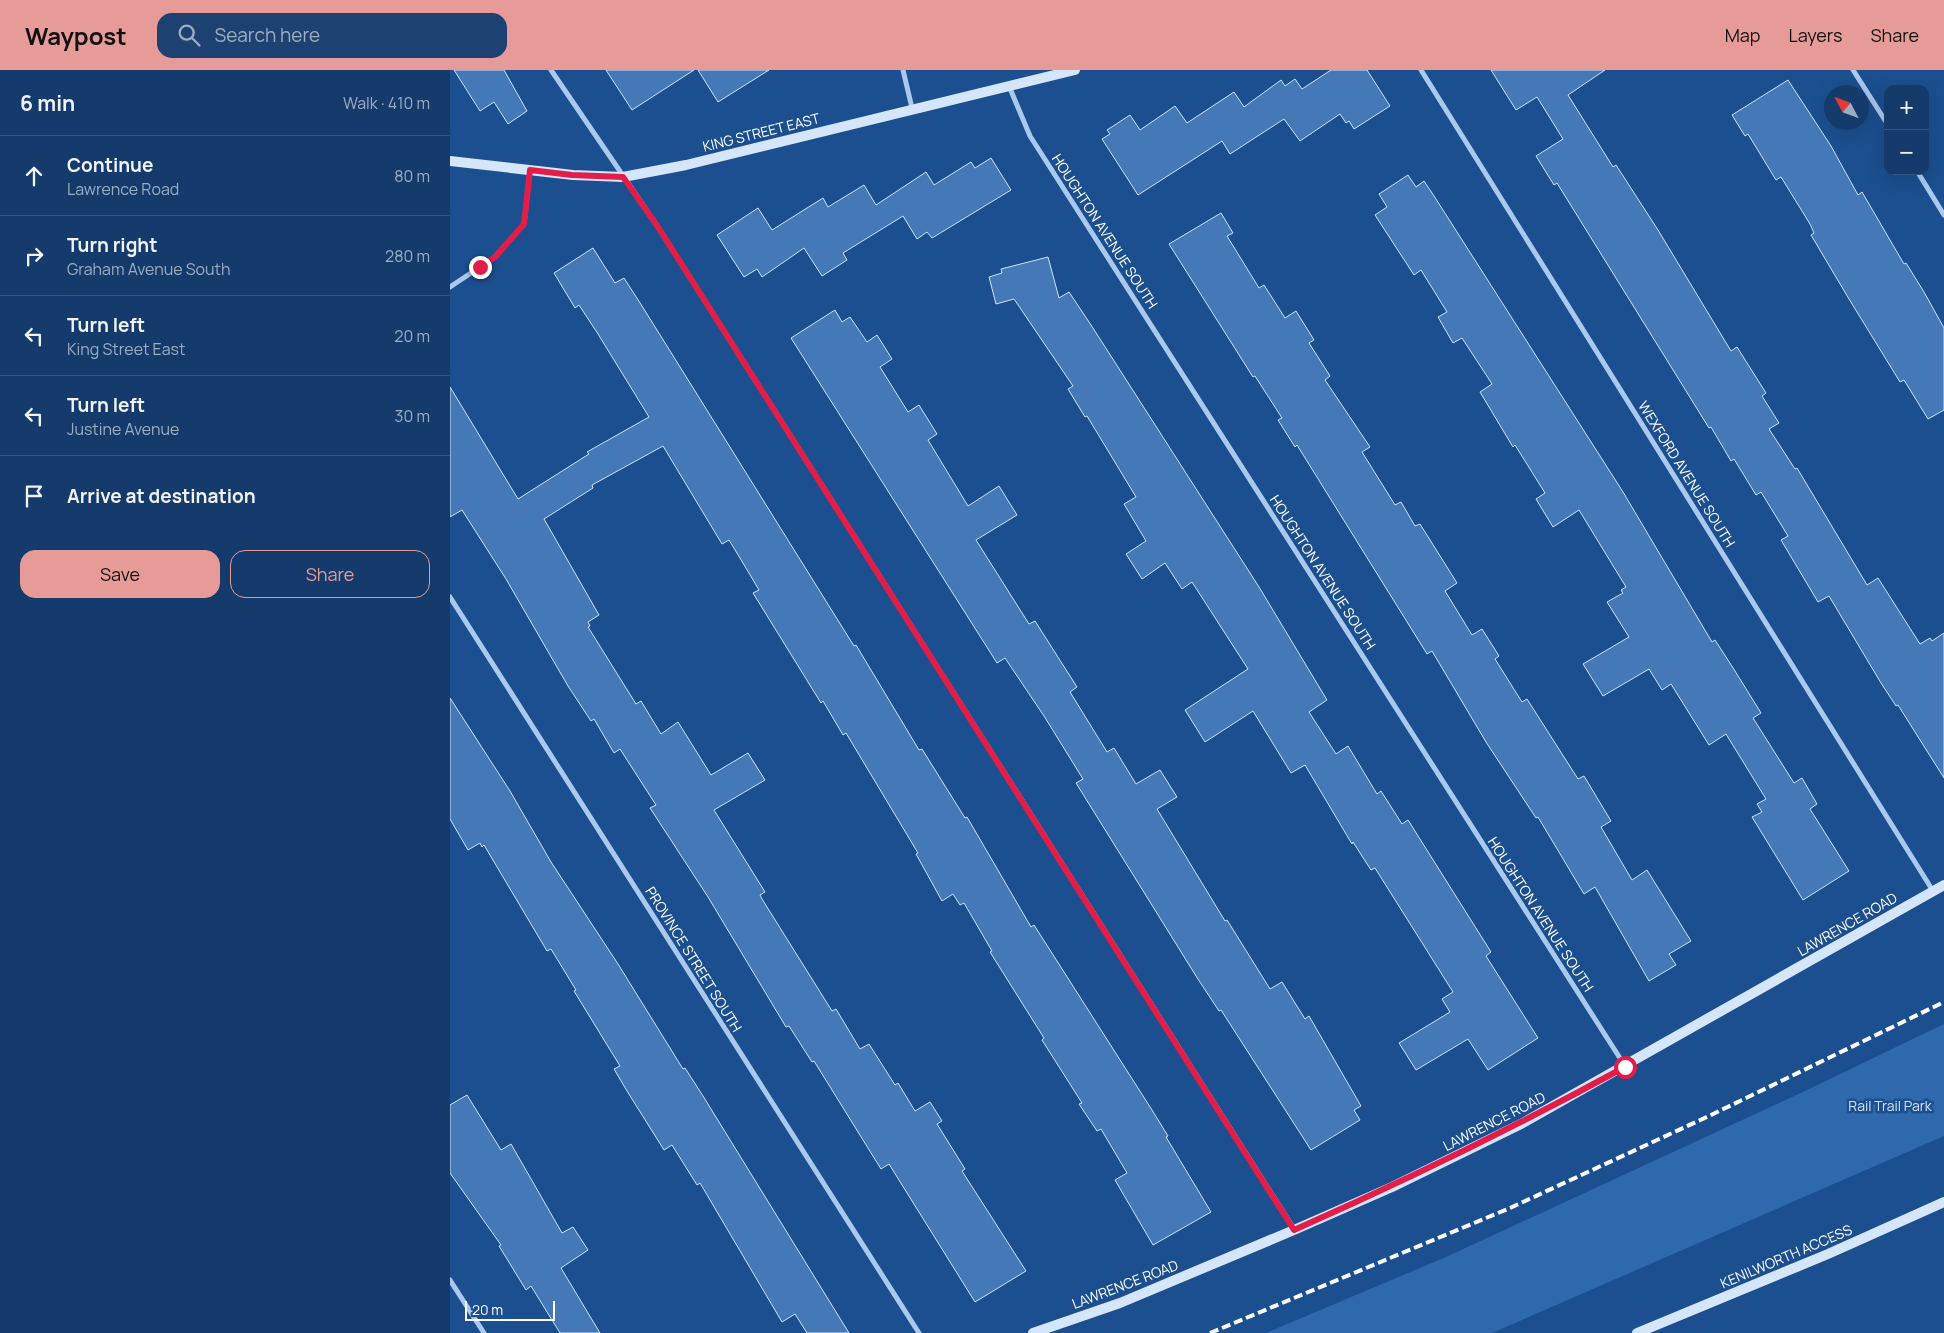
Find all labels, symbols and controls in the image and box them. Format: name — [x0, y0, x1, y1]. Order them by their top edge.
search box — [157, 13, 507, 58]
text: Waypost — [25, 19, 127, 52]
icon: search — [175, 21, 203, 49]
text: Search here — [215, 22, 320, 48]
text: Map — [1725, 23, 1760, 47]
text: Layers — [1788, 23, 1842, 47]
text: Share — [1870, 23, 1919, 47]
north arrow — [1824, 85, 1869, 130]
map controls — [1884, 85, 1929, 175]
button: + — [1884, 85, 1929, 130]
text: 6 min — [20, 89, 75, 117]
text: Walk · 410 m — [343, 92, 430, 114]
street label: KING STREET EAST — [701, 108, 822, 156]
button: − — [1884, 130, 1929, 175]
street label: HOUGHTON AVENUE SOUTH — [1048, 150, 1162, 312]
text: Continue — [67, 152, 153, 178]
icon: ahead — [20, 162, 48, 190]
text: 80 m — [394, 165, 430, 187]
text: Lawrence Road — [67, 178, 179, 200]
text: Turn right — [67, 232, 157, 258]
icon: right — [20, 242, 48, 270]
text: 280 m — [385, 245, 430, 267]
route end — [469, 256, 492, 279]
text: Graham Avenue South — [67, 258, 231, 280]
text: Turn left — [67, 312, 145, 338]
icon: left — [20, 322, 48, 350]
text: 20 m — [394, 325, 430, 347]
text: King Street East — [67, 338, 185, 360]
text: Turn left — [67, 392, 145, 418]
street label: WEXFORD AVENUE SOUTH — [1634, 397, 1740, 551]
icon: left — [20, 402, 48, 430]
text: 30 m — [395, 405, 430, 427]
text: Justine Avenue — [67, 418, 179, 440]
icon: arrive — [20, 482, 48, 510]
text: Arrive at destination — [67, 483, 256, 509]
street label: HOUGHTON AVENUE SOUTH — [1266, 491, 1380, 653]
button: Save — [20, 550, 220, 598]
button: Share — [230, 550, 430, 598]
street label: HOUGHTON AVENUE SOUTH — [1484, 833, 1598, 995]
street label: PROVINCE STREET SOUTH — [641, 883, 747, 1035]
street label: LAWRENCE ROAD — [1794, 888, 1900, 960]
route start — [1614, 1056, 1637, 1079]
street label: LAWRENCE ROAD — [1440, 1087, 1548, 1155]
park label: Rail Trail Park — [1848, 1096, 1933, 1115]
street label: KENILWORTH ACCESS — [1717, 1219, 1855, 1292]
street label: LAWRENCE ROAD — [1069, 1255, 1181, 1313]
scale bar — [465, 1298, 555, 1321]
text: 20 m — [472, 1300, 503, 1319]

